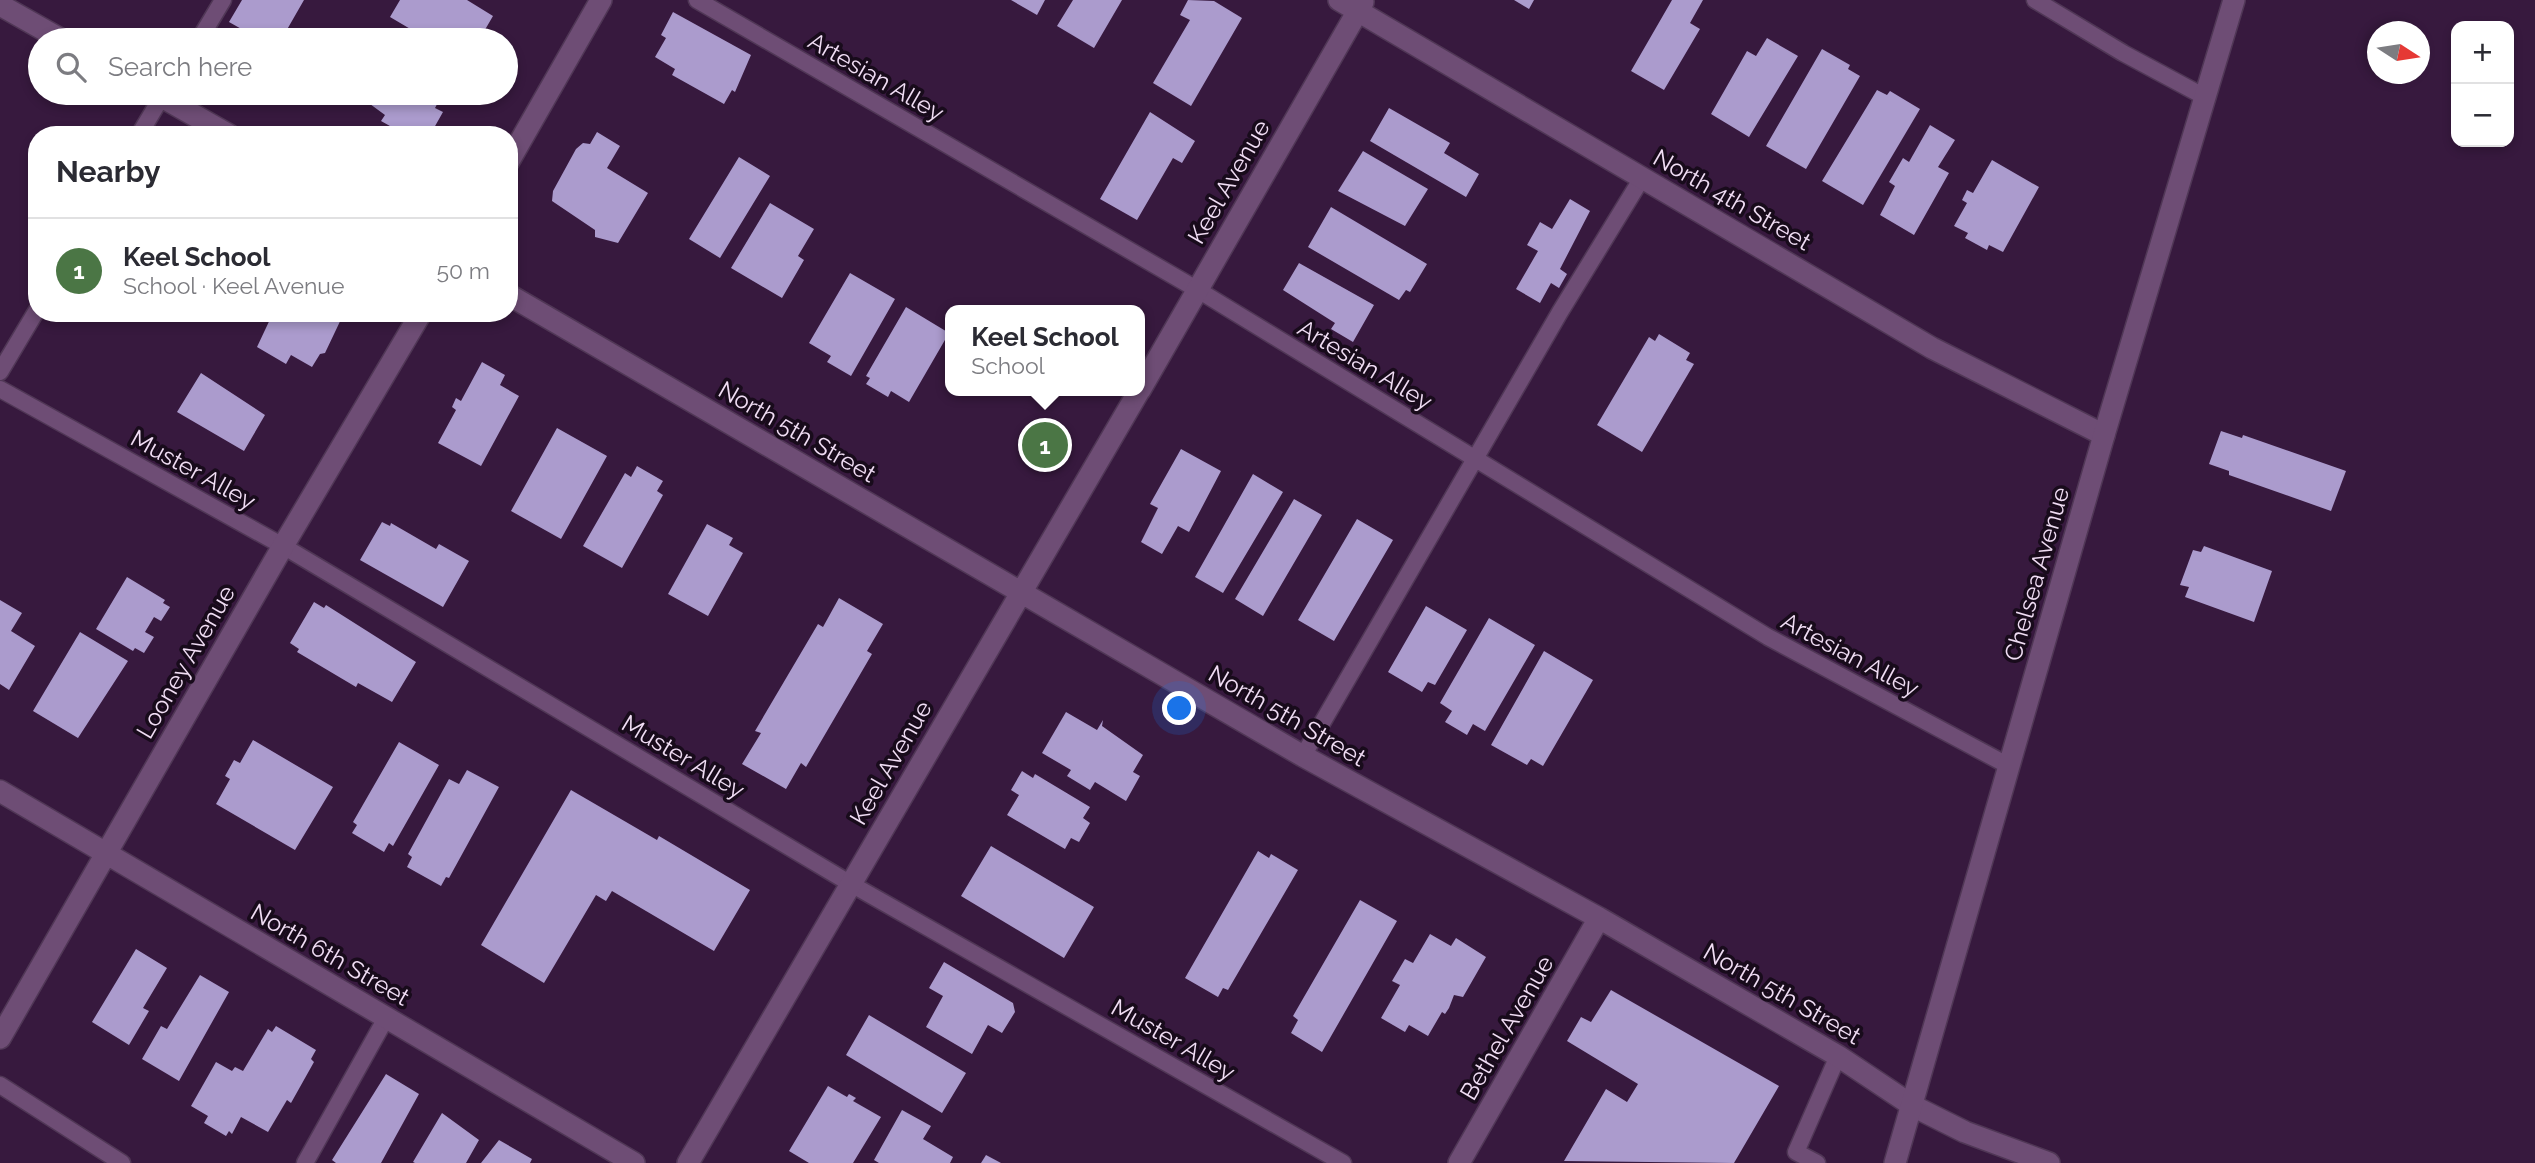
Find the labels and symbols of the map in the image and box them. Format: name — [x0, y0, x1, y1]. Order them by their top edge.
north arrow — [2367, 21, 2430, 84]
street label: Artesian Alley — [803, 26, 949, 127]
street label: Keel Avenue — [1181, 115, 1276, 249]
street label: North 4th Street — [1648, 143, 1816, 256]
street label: Artesian Alley — [1293, 313, 1438, 416]
street label: North 5th Street — [713, 375, 881, 488]
pin: 1 — [1022, 419, 1068, 471]
street label: Muster Alley — [126, 423, 261, 516]
street label: Chelsea Avenue — [1998, 484, 2075, 664]
street label: Looney Avenue — [130, 580, 241, 743]
street label: Artesian Alley — [1776, 606, 1924, 703]
street label: North 5th Street — [1203, 659, 1371, 772]
your location — [1162, 691, 1196, 725]
street label: Keel Avenue — [843, 696, 938, 830]
street label: Muster Alley — [617, 709, 750, 805]
street label: North 6th Street — [246, 897, 415, 1012]
street label: North 5th Street — [1698, 937, 1866, 1050]
street label: Bethel Avenue — [1454, 951, 1559, 1105]
street label: Muster Alley — [1106, 992, 1240, 1087]

